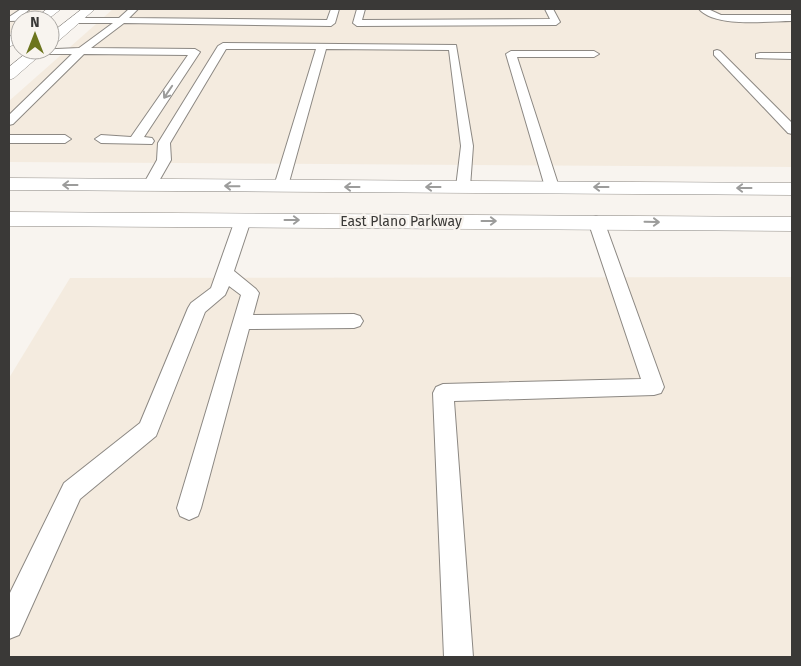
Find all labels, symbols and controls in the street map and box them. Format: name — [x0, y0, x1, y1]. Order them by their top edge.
north arrow — [10, 10, 60, 60]
text: N — [30, 14, 40, 31]
one-way arrow — [162, 85, 173, 99]
one-way arrow — [62, 180, 78, 190]
one-way arrow — [224, 181, 240, 191]
one-way arrow — [344, 182, 360, 192]
one-way arrow — [426, 182, 442, 192]
one-way arrow — [593, 182, 610, 192]
one-way arrow — [736, 183, 752, 193]
street label: East Plano Parkway — [340, 213, 462, 230]
one-way arrow — [284, 216, 300, 225]
one-way arrow — [481, 216, 497, 226]
one-way arrow — [644, 217, 660, 227]

